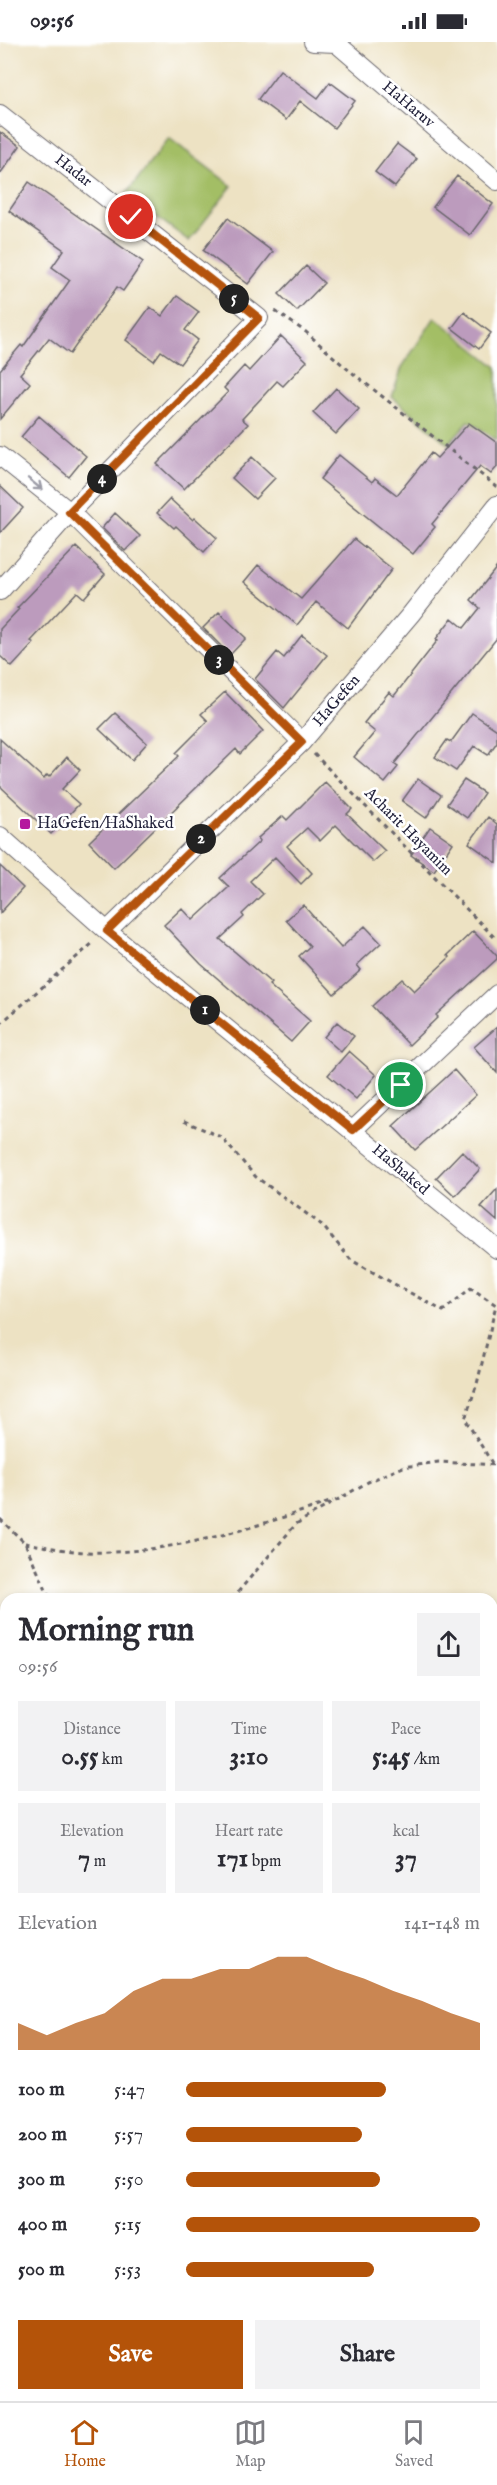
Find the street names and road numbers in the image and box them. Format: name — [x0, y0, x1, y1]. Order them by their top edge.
street label: HaHaruv — [378, 77, 439, 133]
street label: Hadar — [50, 150, 96, 192]
street label: HaGefen — [309, 671, 365, 731]
street label: Acharit Hayamim — [359, 783, 456, 880]
street label: HaShaked — [367, 1140, 433, 1200]

